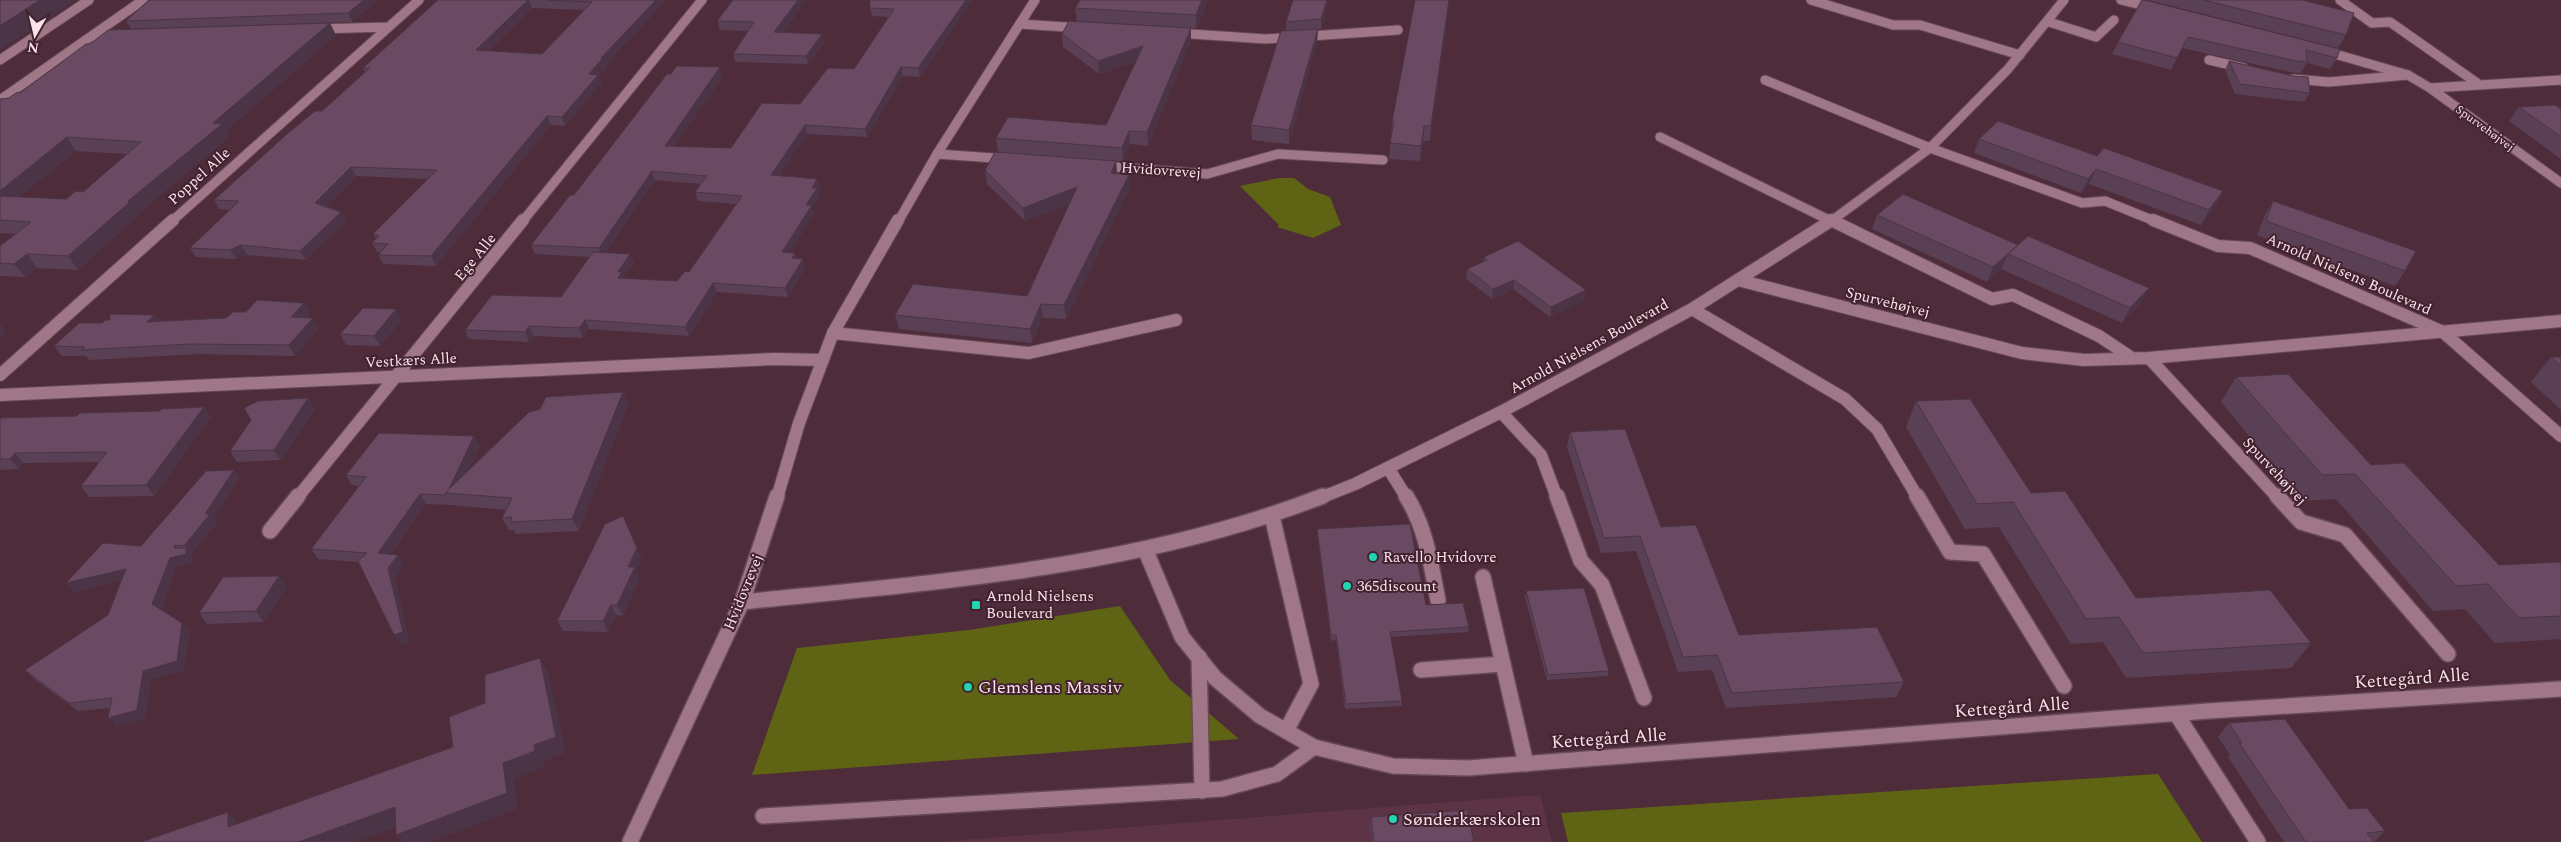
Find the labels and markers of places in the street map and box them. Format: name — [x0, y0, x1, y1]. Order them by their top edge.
place label: Ravello Hvidovre — [1383, 546, 1496, 569]
marker: Ravello Hvidovre — [1367, 551, 1379, 563]
place label: 365discount — [1357, 575, 1437, 598]
marker: 365discount — [1341, 580, 1353, 592]
place label: Arnold Nielsens Boulevard — [986, 585, 1094, 625]
marker: Arnold Nielsens Boulevard — [970, 599, 982, 611]
place label: Glemslens Massiv — [978, 674, 1123, 701]
marker: Glemslens Massiv — [962, 681, 974, 693]
place label: Sønderkærskolen — [1403, 806, 1541, 833]
marker: Sønderkærskolen — [1387, 813, 1399, 825]

